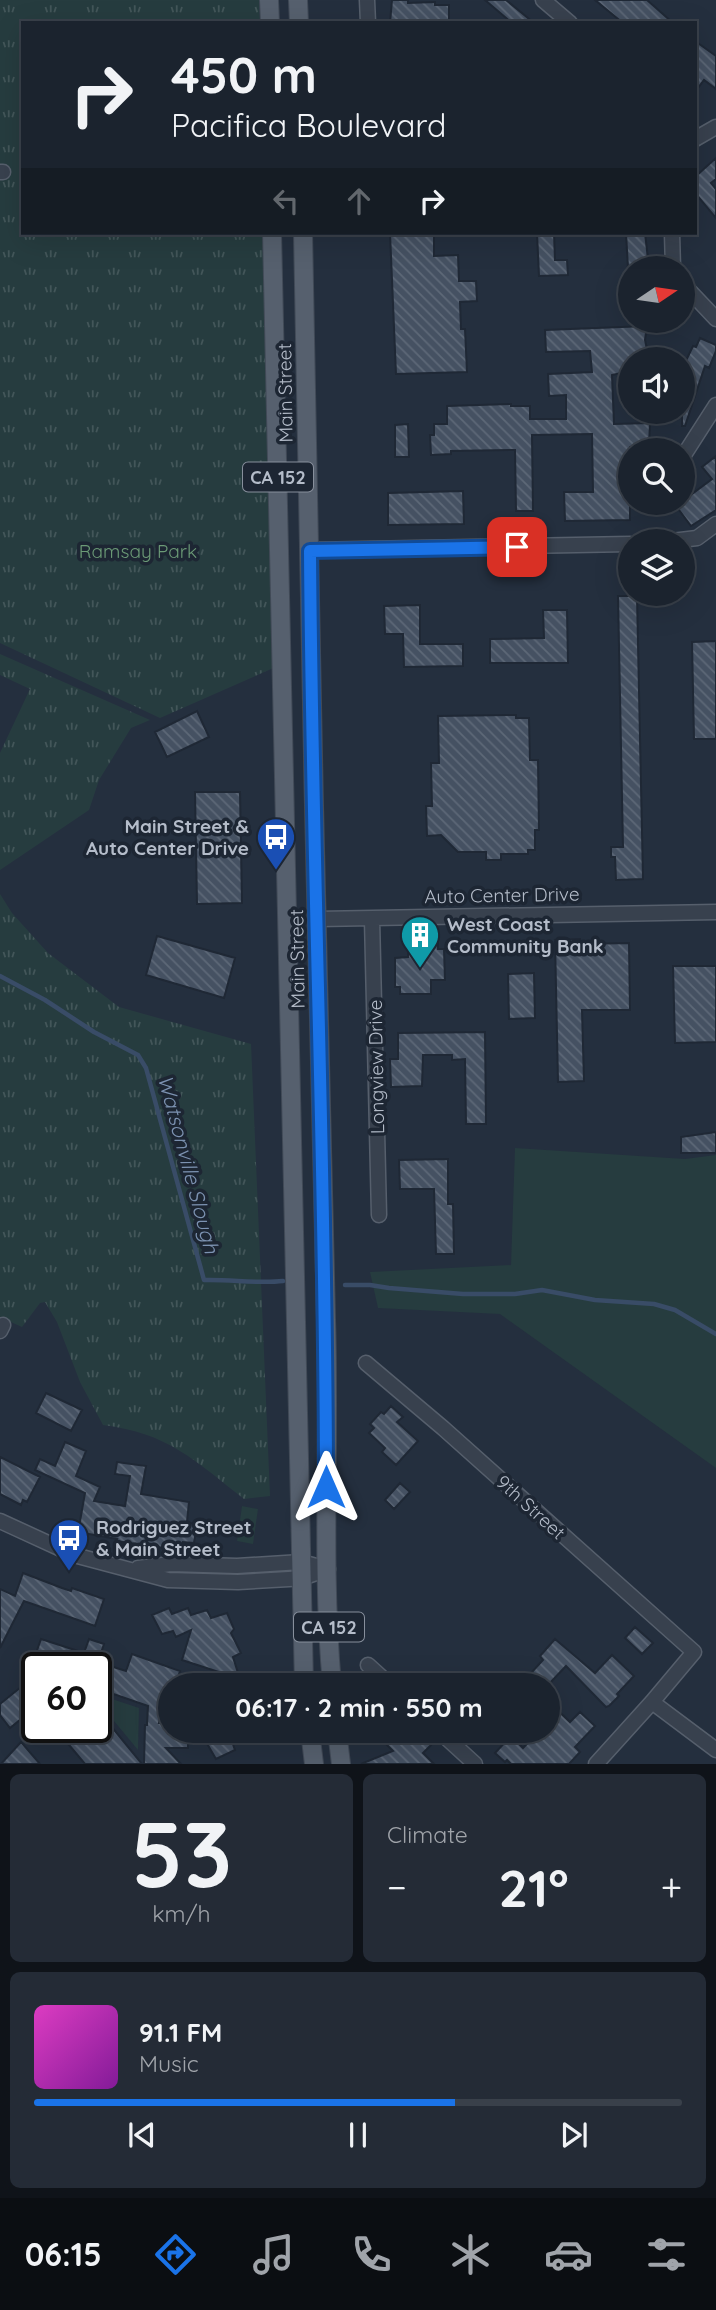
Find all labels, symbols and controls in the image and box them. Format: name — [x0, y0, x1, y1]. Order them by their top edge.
text: 450 m — [171, 44, 317, 105]
icon: right — [56, 49, 147, 140]
text: Pacifica Boulevard — [171, 105, 446, 145]
icon: left — [267, 182, 305, 220]
icon: ahead — [340, 182, 378, 220]
icon: right — [413, 182, 451, 220]
north arrow — [618, 256, 695, 332]
map controls — [618, 256, 695, 606]
street label: Main Street — [272, 343, 298, 443]
button: sound — [618, 347, 695, 424]
button: search — [618, 438, 695, 515]
road number: CA 152 — [243, 462, 313, 491]
pin — [487, 517, 547, 577]
icon: arrive — [498, 528, 536, 566]
button: layers — [618, 529, 695, 606]
park label: Ramsay Park — [79, 539, 197, 563]
place label: Main Street & Auto Center Drive — [86, 814, 249, 860]
bus stop icon: Main Street & Auto Center Drive — [255, 816, 297, 871]
street label: Auto Center Drive — [424, 882, 580, 908]
street label: Main Street — [284, 909, 310, 1009]
place label: West Coast Community Bank — [447, 912, 604, 958]
building icon: West Coast Community Bank — [399, 914, 441, 969]
street label: Longview Drive — [363, 1000, 389, 1134]
water label: Watsonville Slough — [153, 1072, 226, 1257]
position arrow — [289, 1450, 363, 1524]
street label: 9th Street — [491, 1470, 571, 1544]
place label: Rodriguez Street & Main Street — [96, 1515, 251, 1561]
bus stop icon: Rodriguez Street & Main Street — [48, 1517, 90, 1572]
road number: CA 152 — [294, 1612, 364, 1642]
speed limit sign: 60 — [21, 1652, 112, 1743]
text: 06:17 · 2 min · 550 m — [235, 1691, 483, 1724]
text: 53 — [131, 1796, 232, 1910]
text: Climate — [387, 1820, 468, 1849]
text: 21° — [499, 1855, 569, 1920]
text: − — [387, 1863, 407, 1911]
text: + — [661, 1863, 682, 1911]
text: km/h — [152, 1899, 211, 1928]
text: 91.1 FM — [139, 2016, 222, 2049]
text: Music — [139, 2049, 199, 2078]
icon: previous — [123, 2116, 161, 2154]
icon: pause — [339, 2116, 377, 2154]
icon: next — [555, 2116, 593, 2154]
icon: directions — [151, 2230, 200, 2279]
icon: music — [249, 2230, 298, 2279]
icon: phone — [347, 2230, 396, 2279]
icon: climate — [446, 2230, 495, 2279]
icon: car — [544, 2230, 593, 2279]
icon: filters — [642, 2230, 691, 2279]
text: 06:15 — [25, 2234, 102, 2274]

